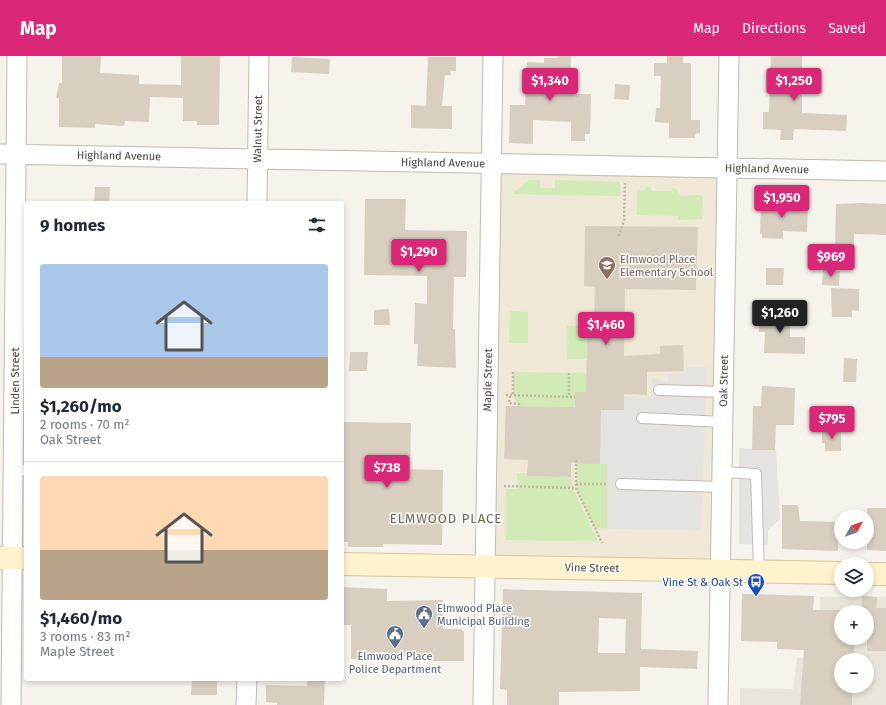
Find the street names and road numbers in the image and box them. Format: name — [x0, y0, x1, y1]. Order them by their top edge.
street label: Walnut Street — [251, 95, 265, 163]
street label: Highland Avenue — [77, 149, 161, 163]
street label: Highland Avenue — [401, 156, 485, 170]
street label: Highland Avenue — [725, 162, 809, 176]
street label: Linden Street — [9, 348, 22, 414]
street label: Maple Street — [481, 348, 495, 412]
street label: Oak Street — [717, 355, 731, 407]
street label: Vine Street — [565, 561, 619, 575]

